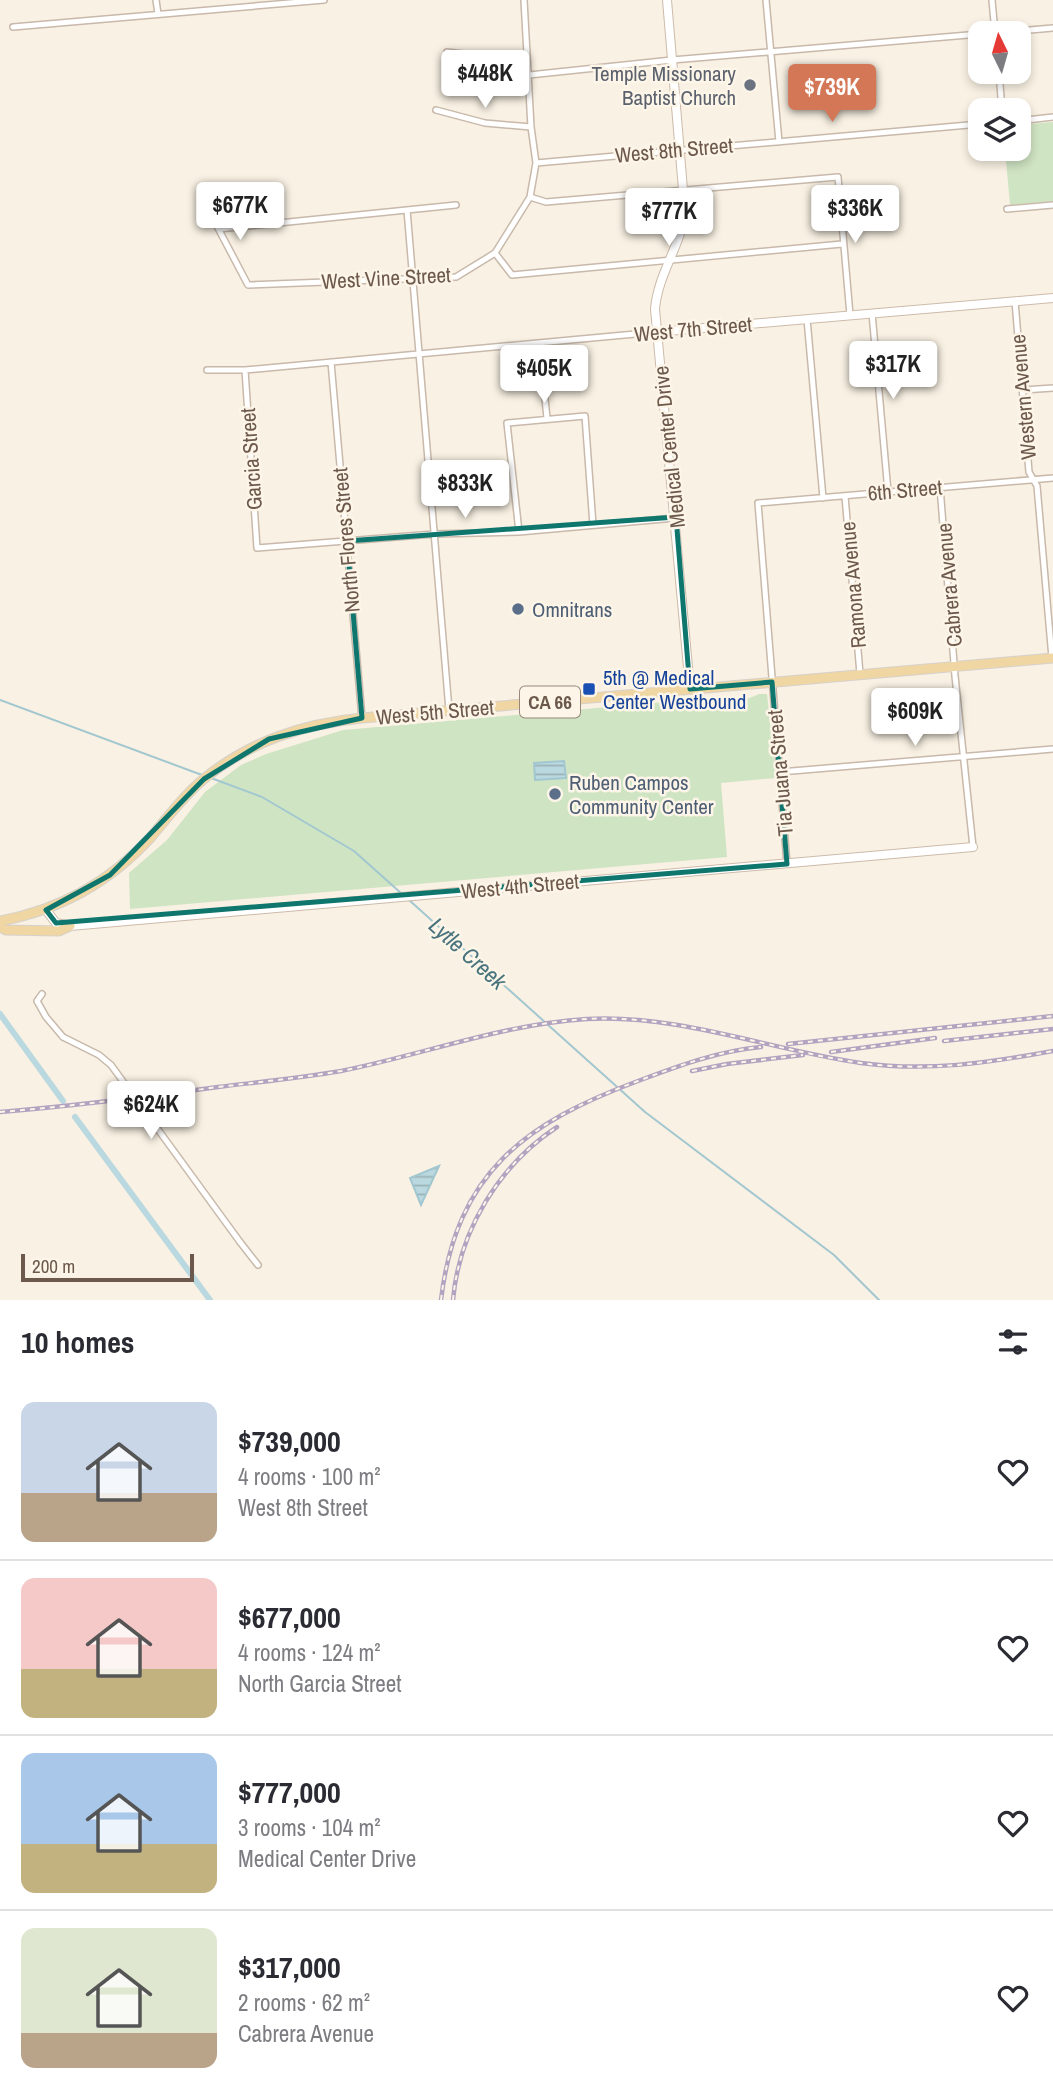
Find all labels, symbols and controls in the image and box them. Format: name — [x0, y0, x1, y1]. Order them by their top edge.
north arrow — [968, 21, 1031, 84]
map controls — [968, 21, 1031, 161]
pin: $448K — [436, 50, 534, 110]
text: $448K — [457, 57, 513, 88]
place label: Temple Missionary Baptist Church — [591, 59, 736, 112]
pin: $739K — [783, 64, 881, 124]
text: $739K — [804, 71, 860, 102]
marker: Temple Missionary Baptist Church — [742, 77, 758, 93]
button: layers — [968, 98, 1031, 161]
street label: West 8th Street — [614, 130, 734, 170]
pin: $677K — [191, 182, 289, 242]
pin: $336K — [806, 186, 904, 245]
pin: $777K — [620, 188, 718, 248]
text: $677K — [212, 189, 268, 220]
text: $336K — [827, 192, 883, 223]
text: $777K — [641, 195, 697, 226]
street label: West Vine Street — [321, 260, 452, 296]
street label: West 7th Street — [633, 309, 753, 349]
street label: Western Avenue — [1003, 333, 1043, 461]
pin: $317K — [844, 342, 942, 401]
pin: $405K — [495, 346, 593, 405]
text: $317K — [865, 348, 921, 379]
text: $405K — [516, 352, 572, 383]
street label: Medical Center Drive — [646, 365, 692, 529]
street label: Garcia Street — [233, 407, 269, 511]
pin: $833K — [416, 461, 514, 520]
street label: North Flores Street — [325, 466, 367, 614]
text: $833K — [437, 467, 493, 498]
street label: 6th Street — [867, 472, 944, 508]
street label: Ramona Avenue — [833, 520, 873, 650]
street label: Cabrera Avenue — [929, 522, 969, 648]
place label: Omnitrans — [532, 595, 612, 624]
marker: Omnitrans — [510, 601, 526, 617]
place label: 5th @ Medical Center Westbound — [603, 663, 746, 716]
marker: 5th @ Medical Center Westbound — [581, 681, 597, 697]
road number: CA 66 — [520, 687, 580, 718]
pin: $609K — [866, 688, 964, 748]
street label: West 5th Street — [375, 692, 495, 732]
text: $609K — [887, 695, 943, 726]
street label: Tia Juana Street — [760, 708, 800, 837]
place label: Ruben Campos Community Center — [569, 768, 714, 821]
marker: Ruben Campos Community Center — [547, 786, 563, 802]
street label: West 4th Street — [460, 866, 580, 906]
water label: Lytle Creek — [423, 910, 515, 997]
pin: $624K — [102, 1082, 200, 1141]
text: $624K — [123, 1088, 179, 1119]
scale bar — [21, 1251, 194, 1283]
text: 200 m — [32, 1253, 75, 1279]
text: 10 homes — [21, 1322, 135, 1362]
icon: filters — [994, 1323, 1032, 1361]
text: $739,000 — [238, 1421, 341, 1461]
icon: home — [77, 1430, 161, 1514]
icon: heart — [994, 1453, 1032, 1491]
text: 4 rooms · 100 m² — [238, 1461, 381, 1492]
text: West 8th Street — [238, 1492, 368, 1523]
text: $677,000 — [238, 1597, 341, 1637]
icon: home — [77, 1606, 161, 1690]
icon: heart — [994, 1629, 1032, 1667]
text: 4 rooms · 124 m² — [238, 1637, 381, 1668]
text: North Garcia Street — [238, 1668, 402, 1699]
text: $777,000 — [238, 1772, 341, 1812]
icon: home — [77, 1781, 161, 1865]
icon: heart — [994, 1804, 1032, 1842]
text: 3 rooms · 104 m² — [238, 1812, 381, 1843]
text: Medical Center Drive — [238, 1843, 416, 1874]
text: $317,000 — [238, 1947, 341, 1987]
icon: home — [77, 1956, 161, 2040]
icon: heart — [994, 1979, 1032, 2017]
text: 2 rooms · 62 m² — [238, 1987, 370, 2018]
text: Cabrera Avenue — [238, 2018, 374, 2049]

